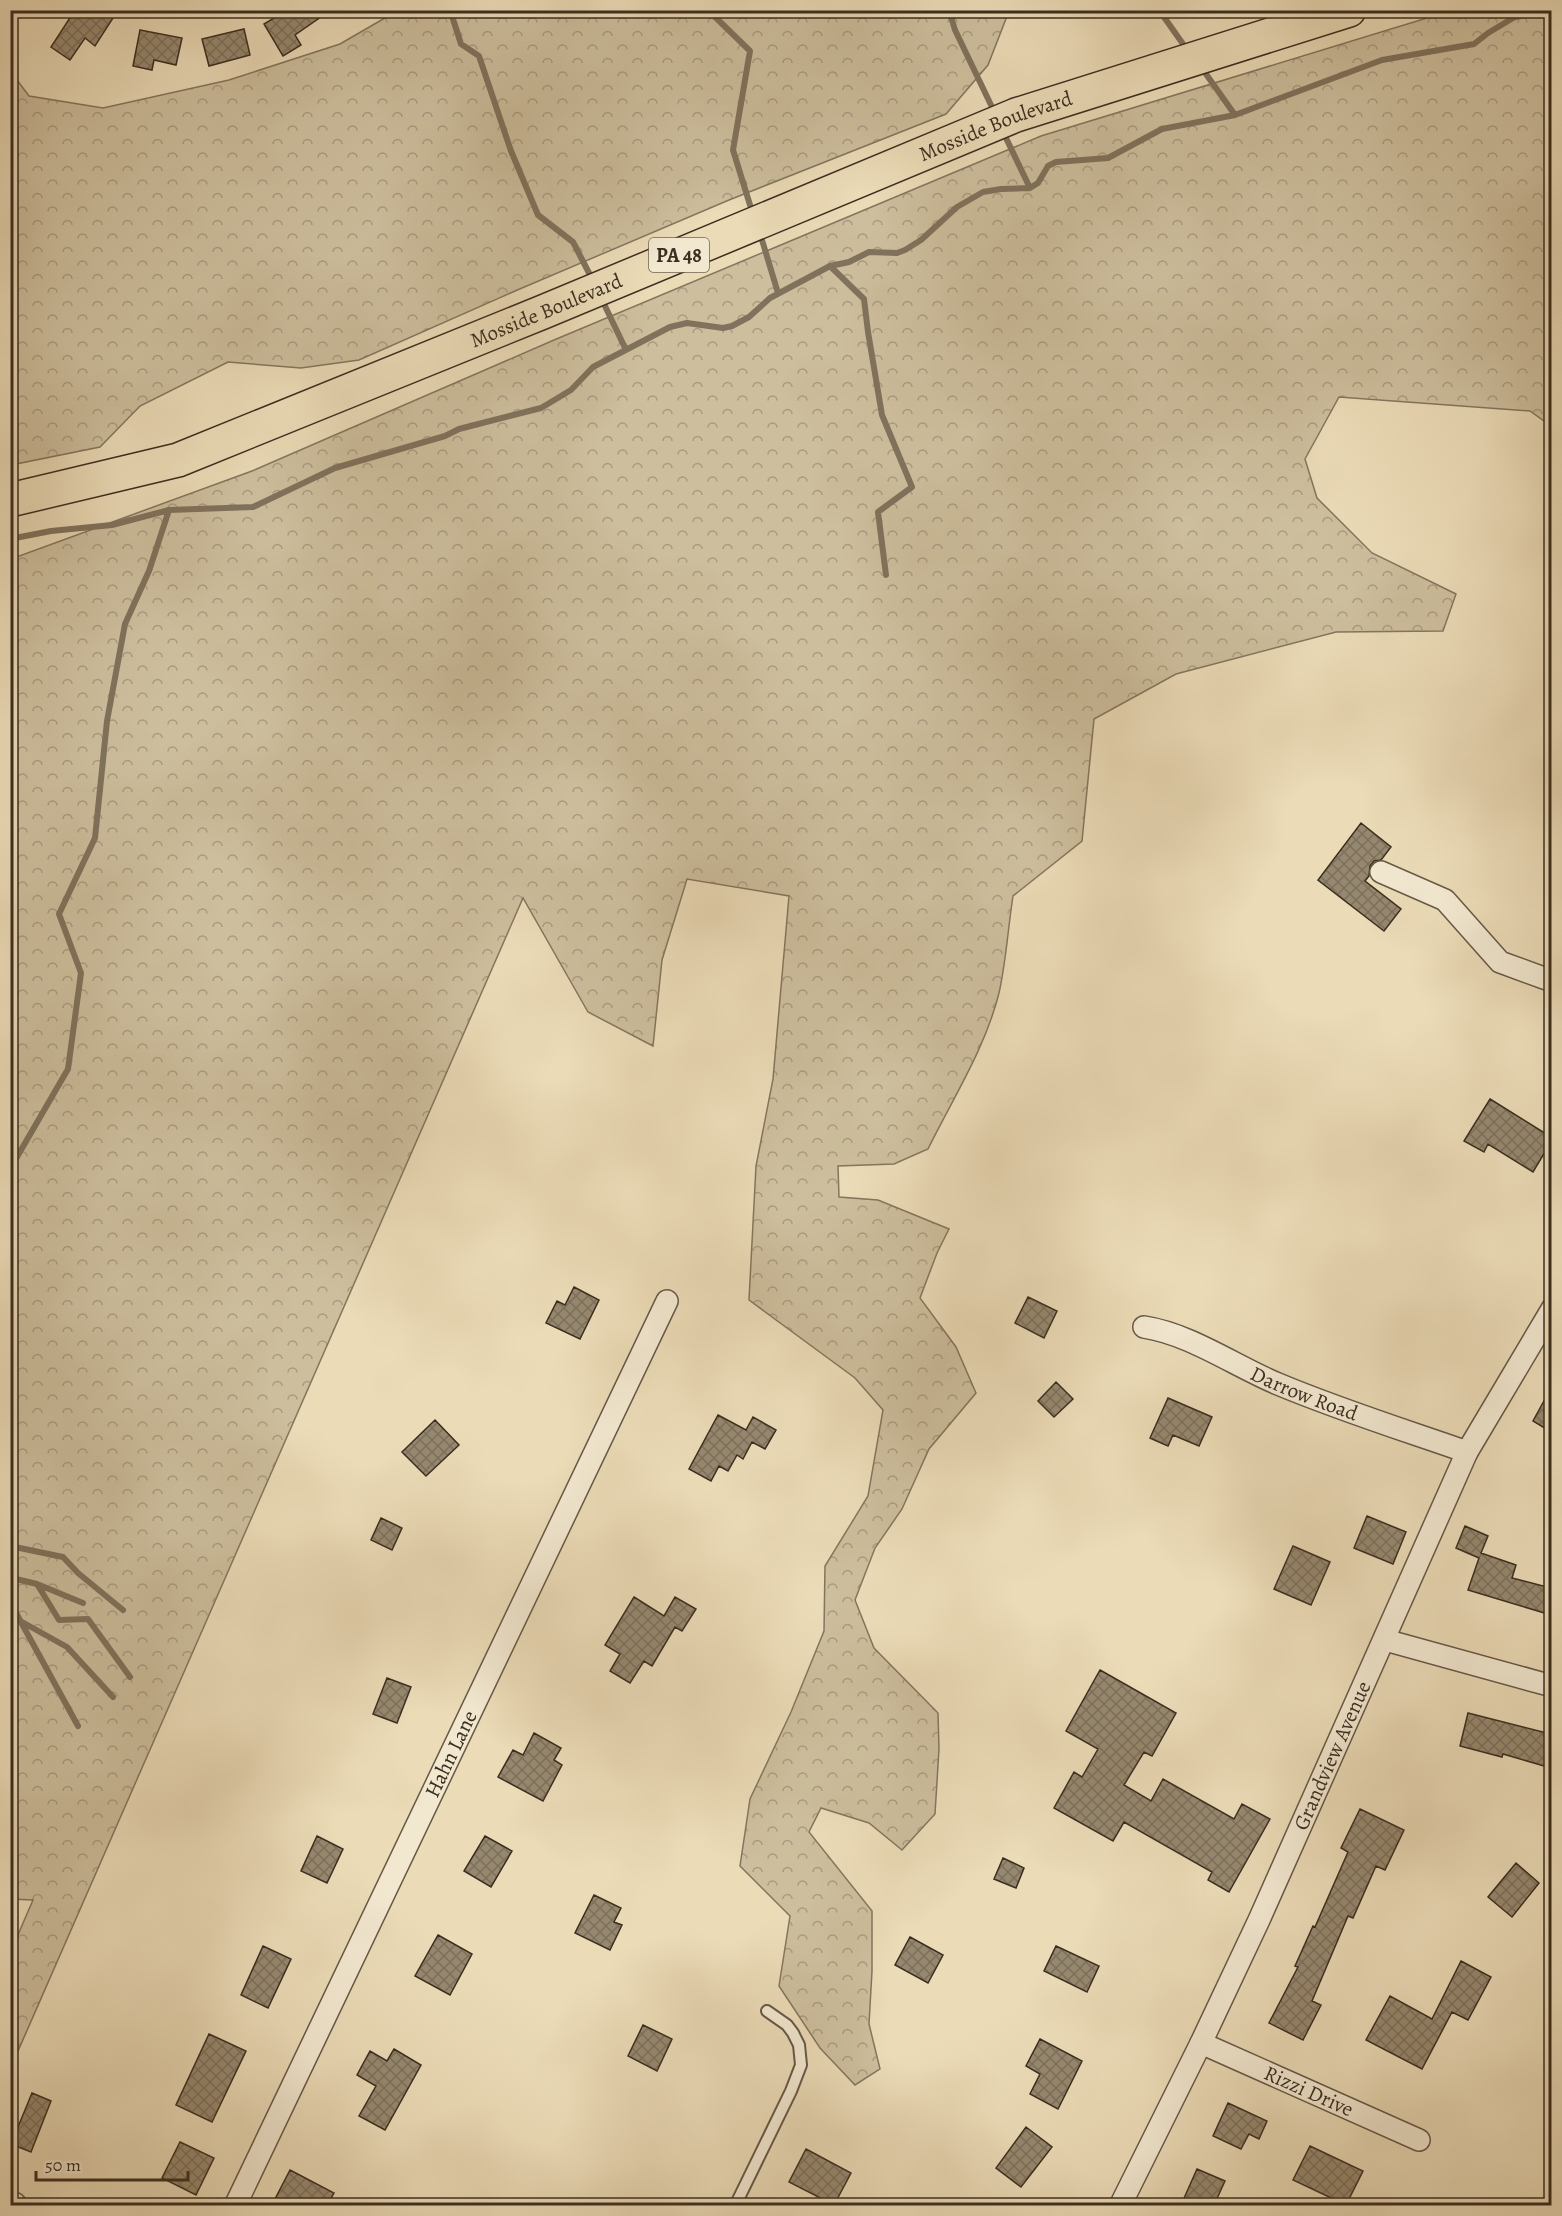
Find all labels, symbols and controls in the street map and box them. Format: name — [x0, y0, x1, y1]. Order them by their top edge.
street label: Mosside Boulevard — [915, 84, 1076, 168]
road number: PA 48 — [649, 238, 709, 272]
street label: Mosside Boulevard — [466, 266, 627, 354]
street label: Darrow Road — [1246, 1359, 1362, 1428]
street label: Grandview Avenue — [1287, 1677, 1377, 1834]
street label: Hahn Lane — [418, 1706, 484, 1802]
street label: Rizzi Drive — [1260, 2059, 1358, 2123]
scale bar — [36, 2144, 188, 2182]
text: 50 m — [45, 2153, 81, 2177]

